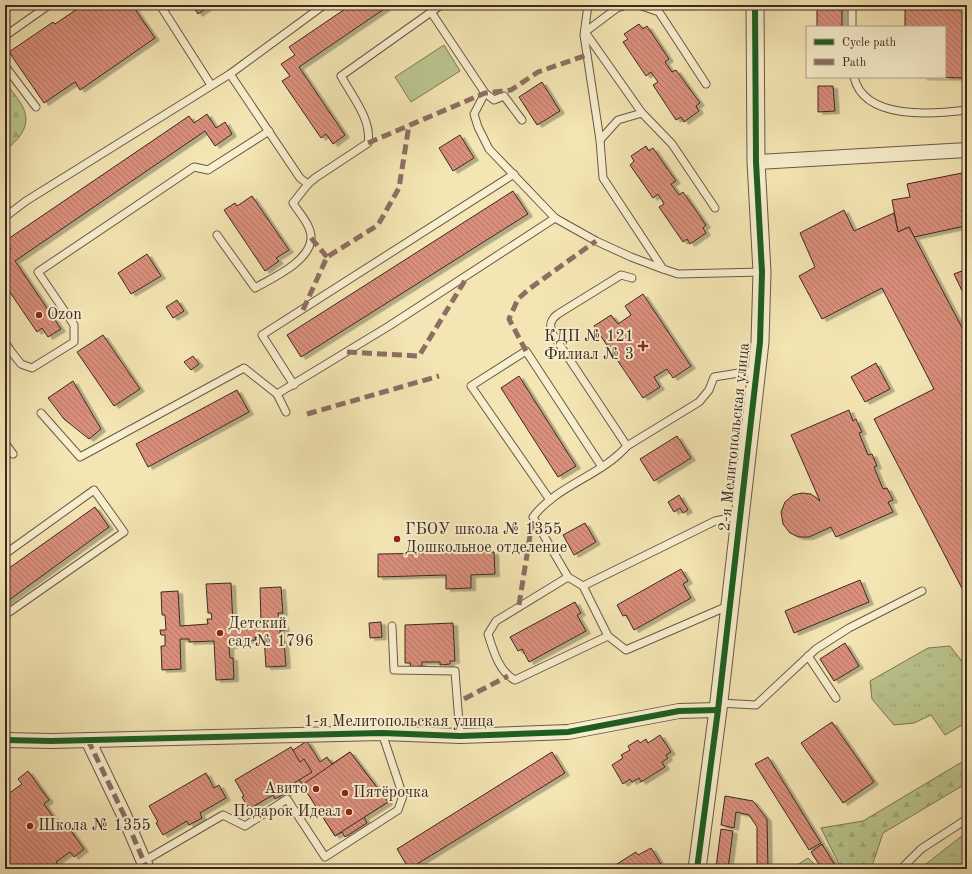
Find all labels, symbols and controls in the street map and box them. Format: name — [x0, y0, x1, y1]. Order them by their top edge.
legend — [806, 26, 946, 78]
text: Cycle path — [842, 37, 897, 49]
text: Path — [842, 57, 867, 69]
place label: Ozon — [47, 307, 82, 323]
marker: Ozon — [34, 310, 44, 320]
place label: КДП № 121 Филиал № 3 — [544, 329, 634, 363]
marker: КДП № 121 Филиал № 3 — [637, 340, 649, 352]
street label: 2-я Мелитопольская улица — [717, 342, 753, 532]
place label: ГБОУ школа № 1355 Дошкольное отделение — [405, 522, 567, 556]
marker: ГБОУ школа № 1355 Дошкольное отделение — [392, 534, 402, 544]
place label: Детский сад № 1796 — [228, 616, 314, 650]
marker: Детский сад № 1796 — [215, 628, 225, 638]
street label: 1-я Мелитопольская улица — [304, 714, 494, 730]
place label: Авито — [264, 781, 308, 797]
marker: Авито — [311, 784, 321, 794]
place label: Пятёрочка — [353, 785, 429, 801]
marker: Пятёрочка — [340, 788, 350, 798]
place label: Подарок Идеал — [233, 804, 341, 820]
marker: Подарок Идеал — [344, 807, 354, 817]
place label: Школа № 1355 — [38, 818, 151, 834]
marker: Школа № 1355 — [25, 821, 35, 831]

